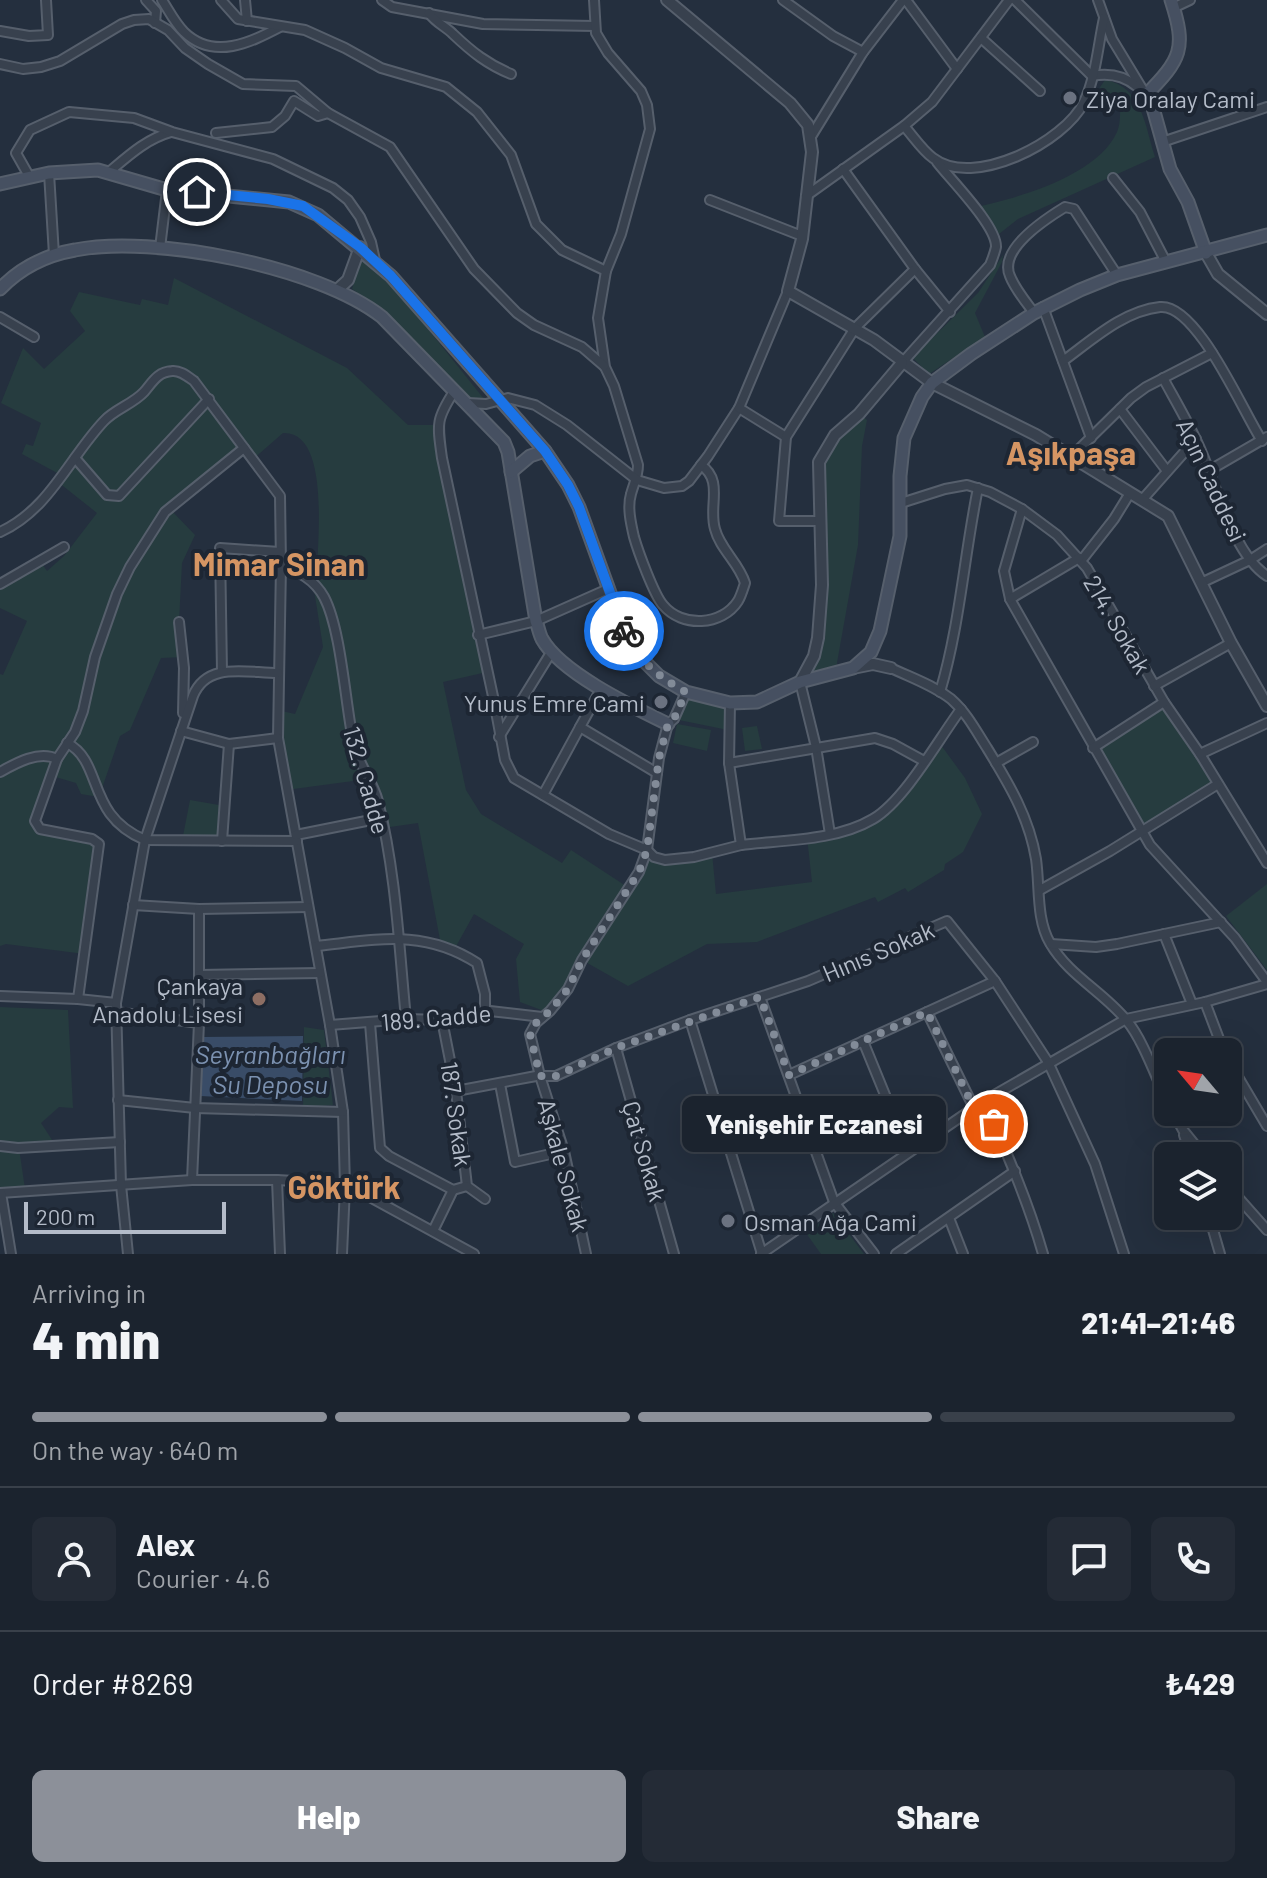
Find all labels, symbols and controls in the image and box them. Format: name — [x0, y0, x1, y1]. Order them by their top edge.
place label: Ziya Oralay Cami — [1086, 84, 1255, 113]
marker: Ziya Oralay Cami — [1061, 89, 1079, 107]
pin — [163, 158, 231, 226]
icon: home — [175, 170, 219, 214]
street label: Açın Caddesi — [1171, 414, 1253, 546]
district label: Aşıkpaşa — [1006, 433, 1136, 471]
district label: Mimar Sinan — [193, 544, 365, 582]
street label: 214. Sokak — [1078, 570, 1158, 678]
courier — [584, 591, 664, 671]
icon: bike — [602, 609, 646, 653]
place label: Yunus Emre Cami — [464, 688, 645, 717]
marker: Yunus Emre Cami — [652, 693, 670, 711]
street label: 132. Cadde — [338, 723, 396, 837]
street label: Hınıs Sokak — [818, 915, 938, 987]
place label: Çankaya Anadolu Lisesi — [92, 971, 243, 1028]
marker: Çankaya Anadolu Lisesi — [250, 990, 268, 1008]
street label: 189. Cadde — [380, 998, 492, 1036]
water label: Seyranbağları Su Deposu — [195, 1038, 345, 1099]
north arrow — [1154, 1038, 1242, 1126]
map controls — [1154, 1038, 1242, 1230]
street label: 187. Sokak — [435, 1060, 479, 1168]
pin — [960, 1090, 1028, 1158]
street label: Aşkale Sokak — [532, 1095, 596, 1235]
callout: Yenişehir Eczanesi — [682, 1096, 946, 1152]
street label: Çat Sokak — [617, 1097, 673, 1205]
icon: bag — [972, 1102, 1016, 1146]
text: Yenişehir Eczanesi — [705, 1108, 923, 1139]
button: layers — [1154, 1142, 1242, 1230]
district label: Göktürk — [287, 1167, 401, 1205]
scale bar — [24, 1198, 226, 1234]
text: 200 m — [36, 1203, 95, 1229]
place label: Osman Ağa Cami — [744, 1207, 917, 1236]
marker: Osman Ağa Cami — [719, 1212, 737, 1230]
text: Arriving in — [32, 1277, 146, 1308]
text: 21:41–21:46 — [1081, 1304, 1235, 1340]
text: 4 min — [32, 1307, 160, 1369]
text: On the way · 640 m — [32, 1434, 238, 1465]
button: person — [32, 1517, 116, 1601]
button: chat — [1047, 1517, 1131, 1601]
button: phone — [1151, 1517, 1235, 1601]
text: Alex — [136, 1526, 195, 1562]
text: Courier · 4.6 — [136, 1562, 270, 1593]
text: Order #8269 — [32, 1665, 193, 1701]
text: ₺429 — [1165, 1665, 1235, 1701]
button: Help — [32, 1770, 626, 1862]
button: Share — [642, 1770, 1235, 1862]

